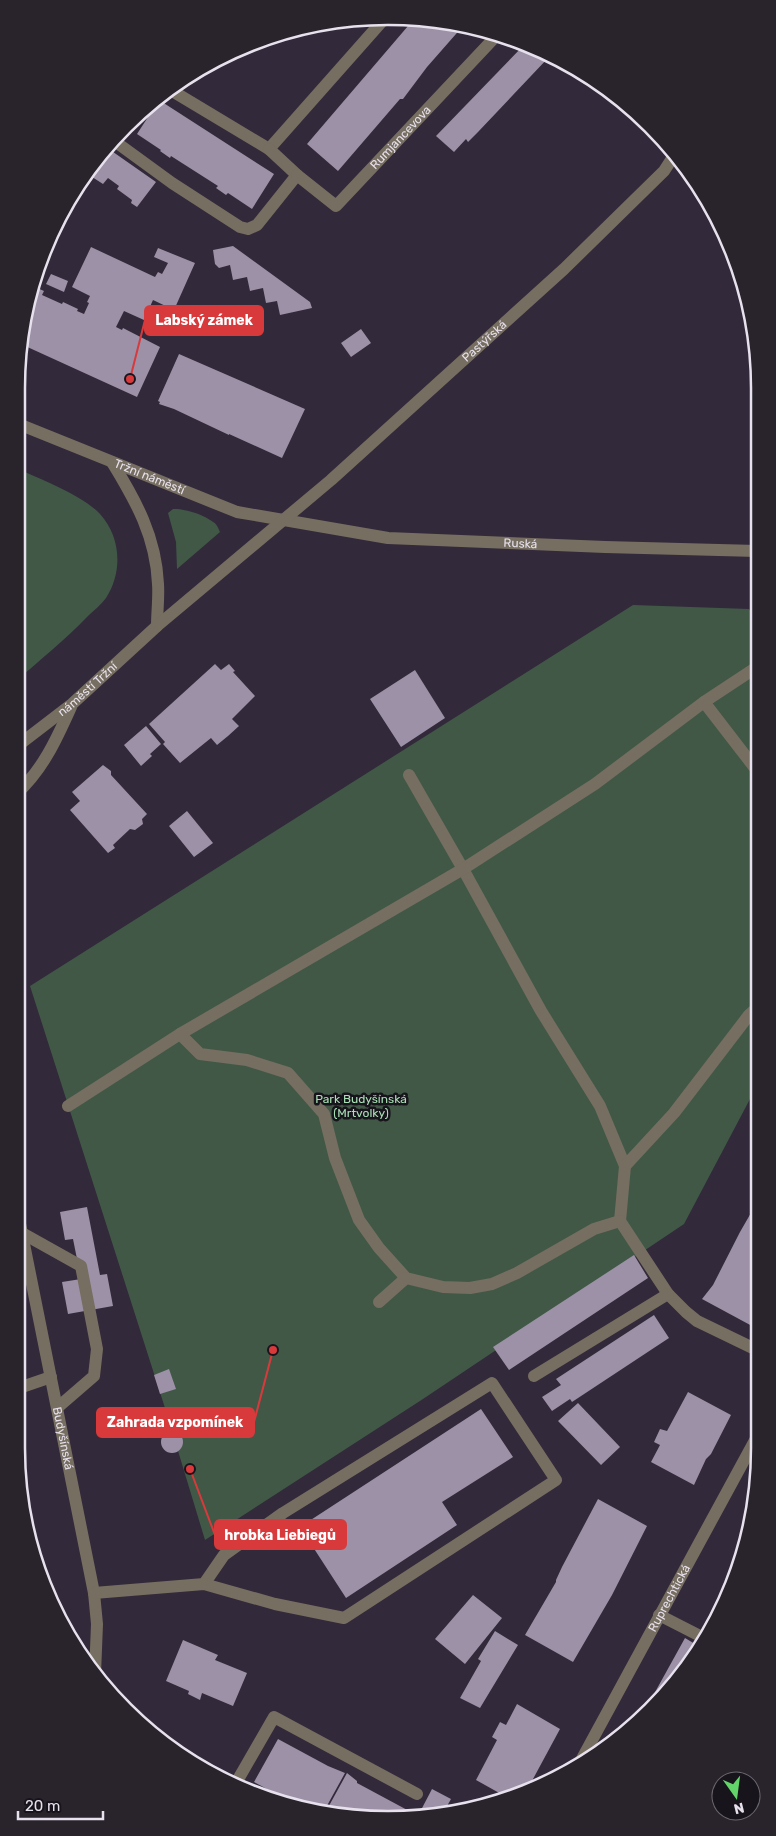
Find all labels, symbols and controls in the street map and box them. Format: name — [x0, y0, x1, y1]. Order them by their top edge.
street label: Rumjancevova — [367, 103, 434, 172]
callout: Labský zámek — [145, 306, 263, 335]
text: Labský zámek — [155, 312, 254, 329]
street label: Pastýřská — [459, 317, 509, 365]
street label: Tržní náměstí — [112, 456, 188, 498]
street label: Ruská — [503, 536, 538, 551]
street label: náměstí Tržní — [55, 658, 121, 719]
park label: Park Budyšínská (Mrtvolky) — [315, 1092, 407, 1120]
street label: Budyšínská — [50, 1406, 76, 1471]
callout: Zahrada vzpomínek — [97, 1408, 254, 1437]
text: Zahrada vzpomínek — [107, 1414, 244, 1431]
callout: hrobka Liebiegů — [215, 1520, 346, 1549]
text: hrobka Liebiegů — [224, 1527, 336, 1544]
street label: Ruprechtická — [645, 1562, 693, 1634]
north arrow — [711, 1771, 761, 1821]
scale bar — [18, 1788, 102, 1820]
text: 20 m — [25, 1797, 60, 1815]
text: N — [732, 1799, 746, 1818]

